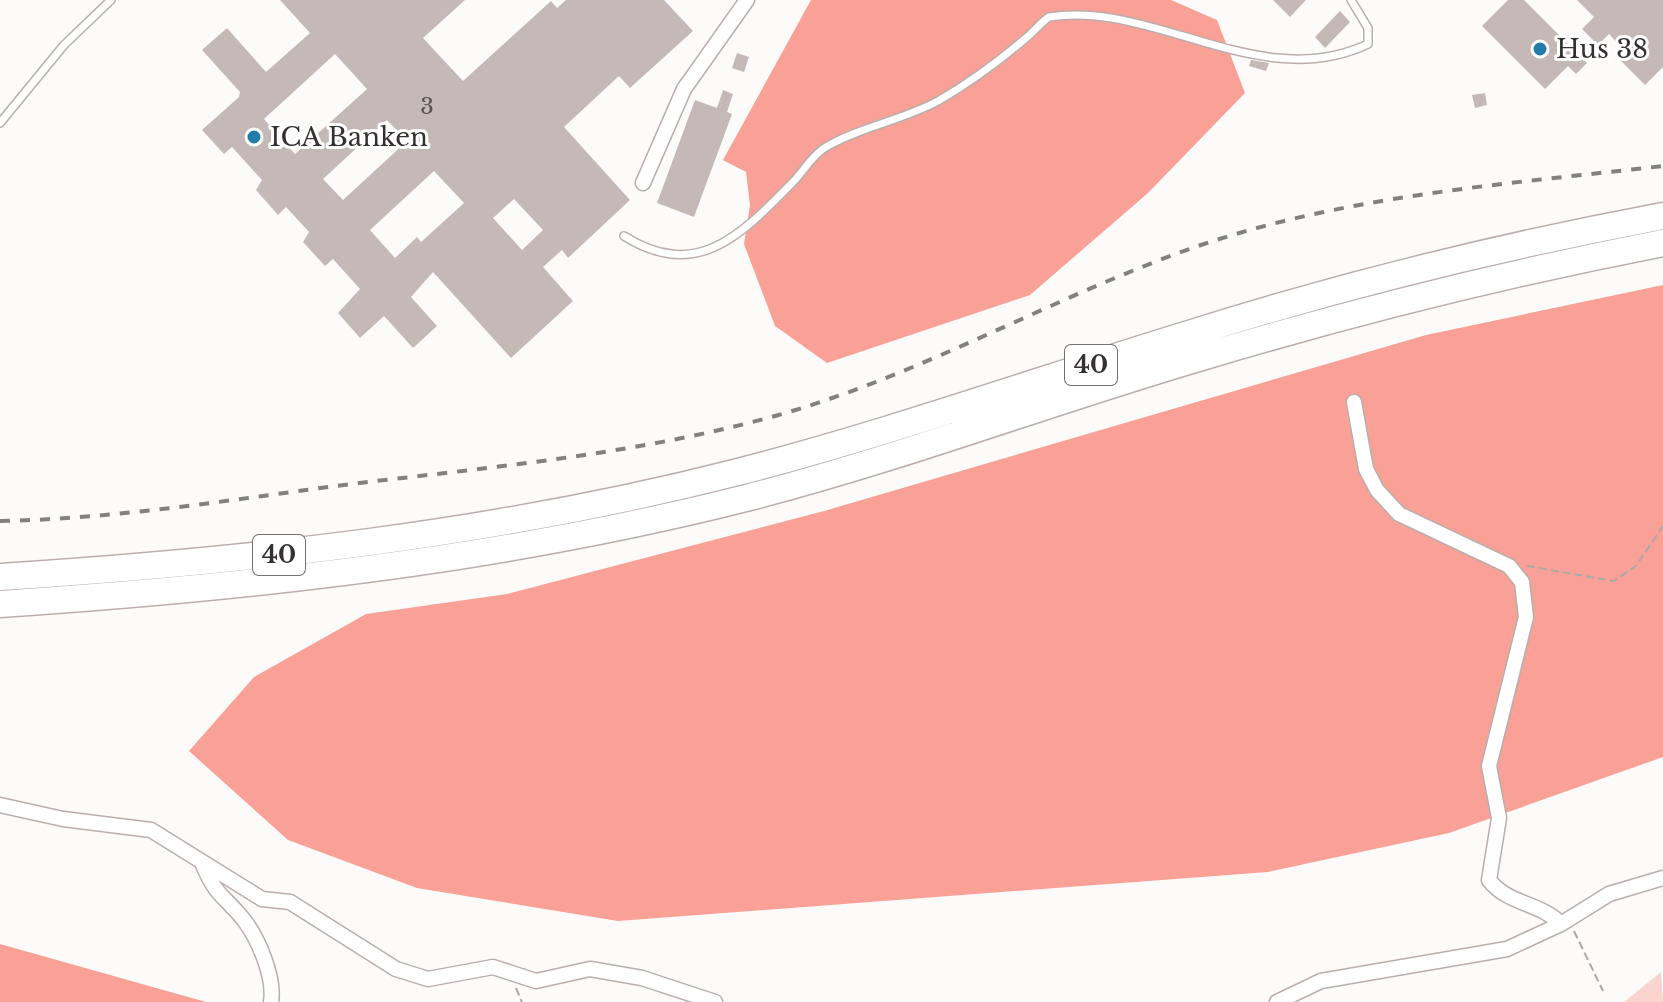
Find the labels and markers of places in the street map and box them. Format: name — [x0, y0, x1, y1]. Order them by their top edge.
place label: Hus 38 — [1556, 33, 1648, 65]
marker: Hus 38 — [1531, 40, 1549, 58]
place label: ICA Banken — [270, 121, 428, 153]
marker: ICA Banken — [245, 128, 263, 146]

